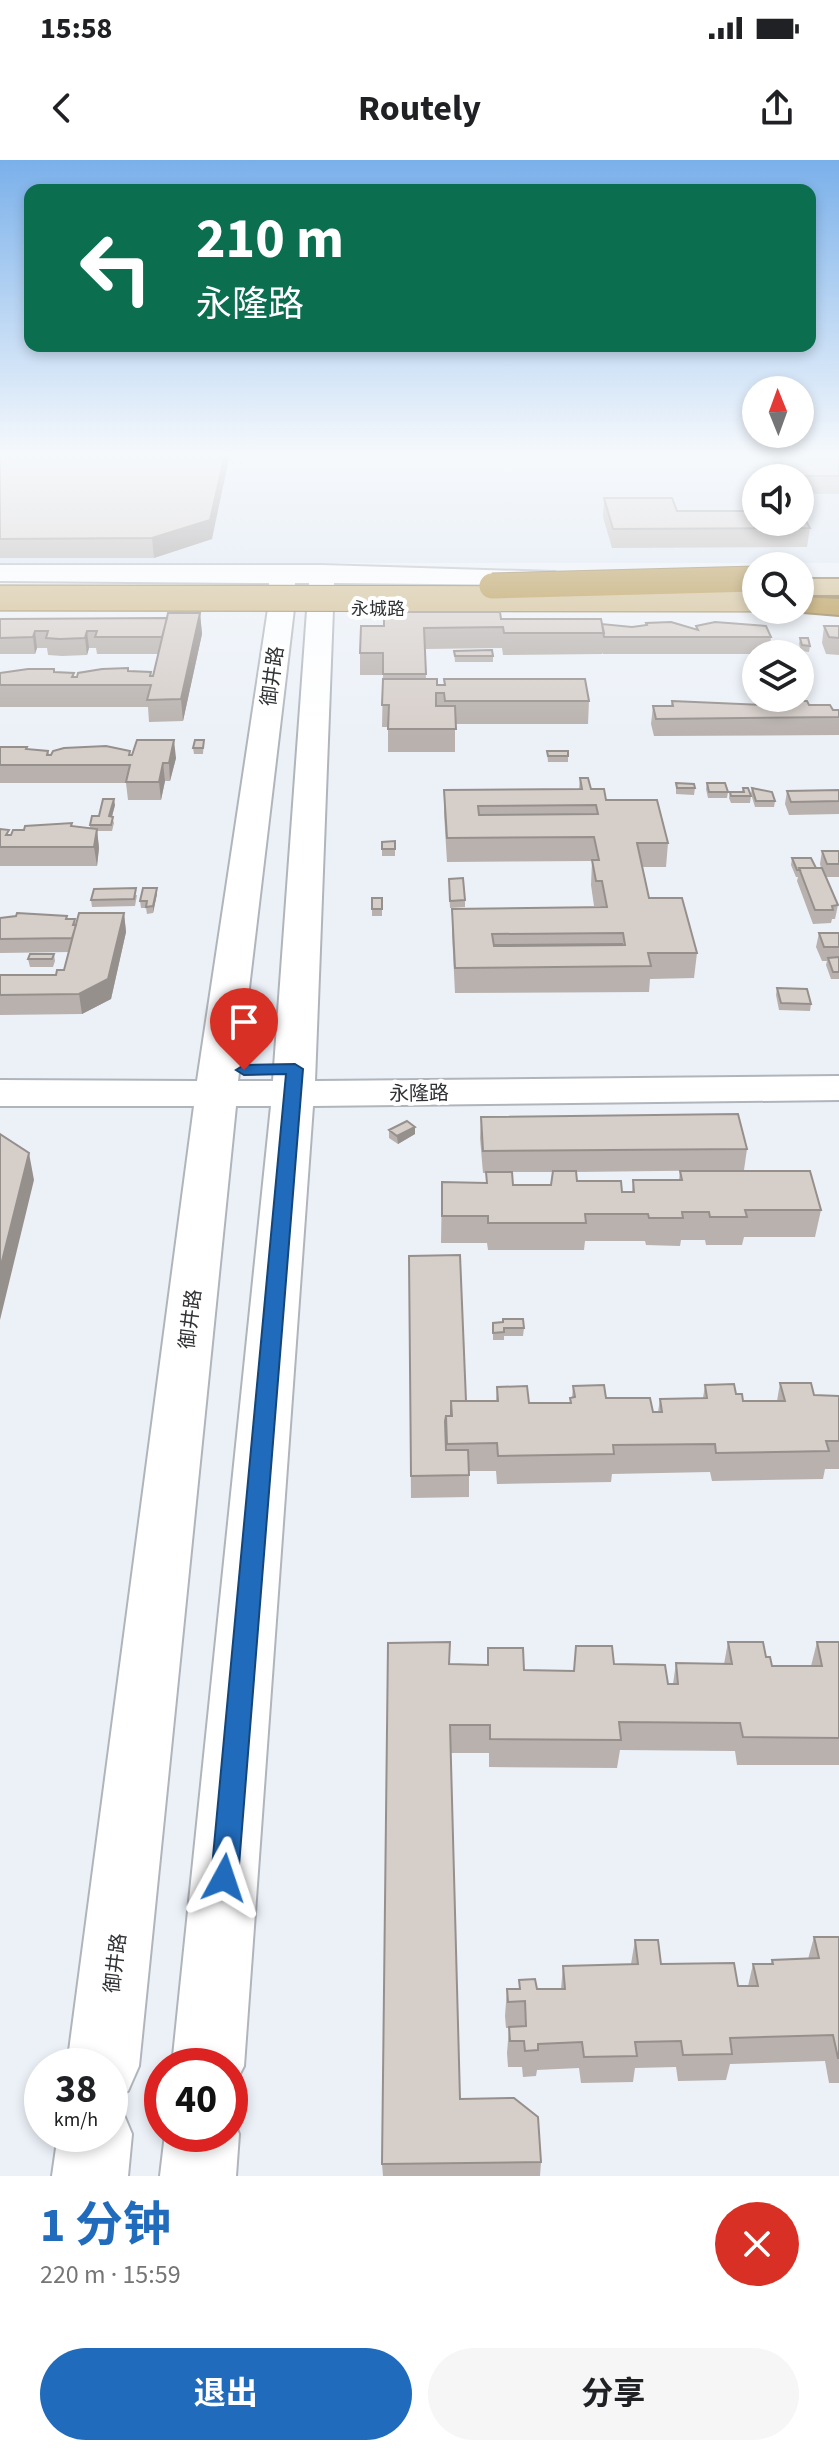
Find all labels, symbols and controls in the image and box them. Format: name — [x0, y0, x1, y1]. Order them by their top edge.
text: 15:58 — [40, 7, 112, 50]
text: Routely — [358, 83, 481, 134]
icon: back — [40, 86, 84, 130]
icon: share — [755, 86, 799, 130]
text: 210 m — [196, 200, 344, 279]
icon: left — [64, 216, 168, 320]
text: 永隆路 — [196, 279, 304, 330]
north arrow — [742, 376, 814, 448]
map controls — [742, 376, 814, 712]
button: sound — [742, 464, 814, 536]
button: search — [742, 552, 814, 624]
street label: 永城路 — [351, 597, 405, 622]
button: layers — [742, 640, 814, 712]
street label: 御井路 — [255, 644, 291, 708]
pin — [210, 988, 278, 1070]
icon: arrive — [222, 1000, 266, 1044]
street label: 永隆路 — [389, 1079, 449, 1109]
street label: 御井路 — [173, 1288, 209, 1351]
position arrow — [182, 1836, 266, 1920]
street label: 御井路 — [98, 1932, 134, 1995]
speed limit sign: 40 — [144, 2048, 248, 2152]
text: 38 — [55, 2061, 97, 2118]
text: km/h — [54, 2106, 98, 2134]
text: 1 分钟 — [40, 2192, 171, 2260]
button: close — [715, 2202, 799, 2286]
text: 220 m · 15:59 — [40, 2256, 181, 2293]
button: 退出 — [40, 2348, 412, 2440]
button: 分享 — [428, 2348, 799, 2440]

